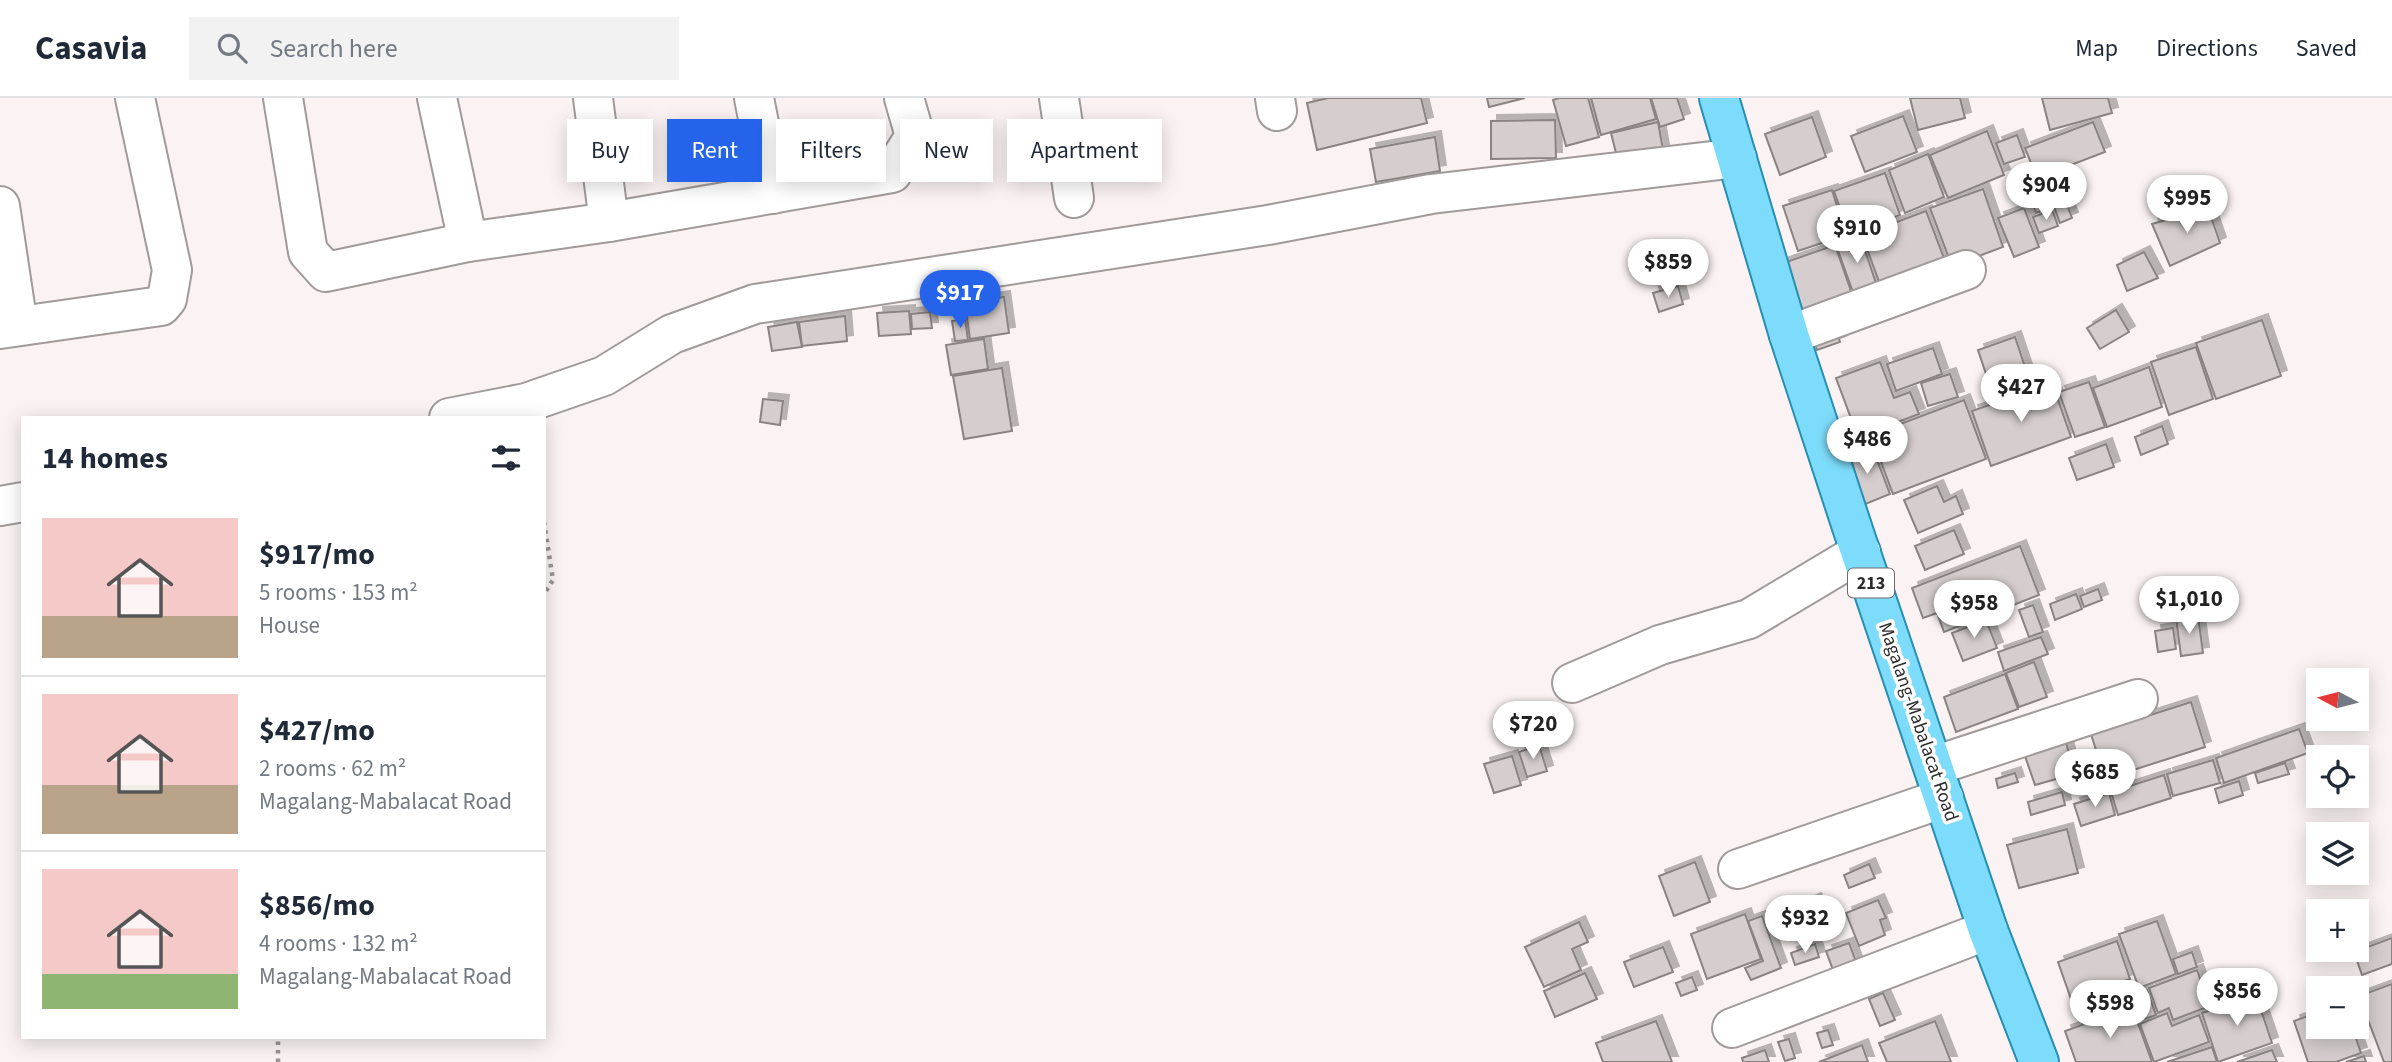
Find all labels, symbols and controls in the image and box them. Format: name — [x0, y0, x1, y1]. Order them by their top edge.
search box — [189, 17, 679, 80]
text: Casavia — [35, 25, 147, 72]
icon: search — [213, 29, 251, 67]
text: Search here — [269, 30, 398, 67]
text: Map — [2075, 31, 2118, 66]
text: Directions — [2156, 31, 2258, 66]
text: Saved — [2296, 31, 2357, 66]
chip: Buy — [567, 119, 653, 182]
chip: Rent — [667, 119, 762, 182]
chip: Filters — [776, 119, 886, 182]
chip: New — [900, 119, 993, 182]
chip: Apartment — [1007, 119, 1162, 182]
pin: $904 — [2005, 162, 2087, 222]
text: $904 — [2022, 168, 2070, 201]
pin: $995 — [2146, 176, 2228, 235]
text: $995 — [2163, 181, 2211, 214]
pin: $910 — [1816, 206, 1898, 265]
text: $910 — [1833, 211, 1881, 244]
pin: $859 — [1627, 240, 1709, 299]
text: $859 — [1644, 245, 1692, 278]
pin: $917 — [919, 271, 1001, 330]
text: $917 — [936, 276, 984, 309]
pin: $427 — [1980, 364, 2062, 424]
text: $427 — [1997, 370, 2045, 403]
pin: $486 — [1826, 416, 1908, 476]
text: $486 — [1843, 422, 1891, 455]
text: 14 homes — [42, 437, 168, 480]
icon: filters — [487, 439, 525, 477]
text: $917/mo — [259, 533, 375, 576]
icon: home — [98, 546, 182, 630]
road number: 213 — [1848, 569, 1894, 598]
text: 5 rooms · 153 m² — [259, 576, 418, 609]
pin: $1,010 — [2132, 576, 2246, 636]
pin: $958 — [1933, 580, 2015, 640]
text: $1,010 — [2155, 582, 2223, 615]
text: $958 — [1950, 586, 1998, 619]
text: House — [259, 609, 320, 642]
street label: Magalang-Mabalacat Road — [1871, 619, 1965, 825]
north arrow — [2306, 668, 2370, 732]
map controls — [2306, 668, 2369, 1039]
pin: $720 — [1492, 702, 1574, 761]
text: $720 — [1509, 707, 1557, 740]
text: $427/mo — [259, 709, 375, 752]
icon: home — [98, 722, 182, 806]
button: locate — [2306, 745, 2369, 808]
pin: $685 — [2054, 750, 2136, 809]
text: 2 rooms · 62 m² — [259, 752, 406, 785]
text: $685 — [2071, 755, 2119, 788]
text: Magalang-Mabalacat Road — [259, 785, 512, 818]
button: layers — [2306, 822, 2369, 885]
text: $856/mo — [259, 884, 375, 927]
pin: $932 — [1764, 896, 1846, 955]
icon: home — [98, 897, 182, 981]
button: + — [2306, 899, 2369, 962]
text: $932 — [1781, 901, 1829, 934]
text: 4 rooms · 132 m² — [259, 927, 418, 960]
text: Magalang-Mabalacat Road — [259, 960, 512, 993]
pin: $856 — [2196, 968, 2278, 1028]
text: $856 — [2213, 974, 2261, 1007]
button: − — [2306, 976, 2369, 1039]
pin: $598 — [2069, 981, 2151, 1040]
text: $598 — [2086, 986, 2134, 1019]

